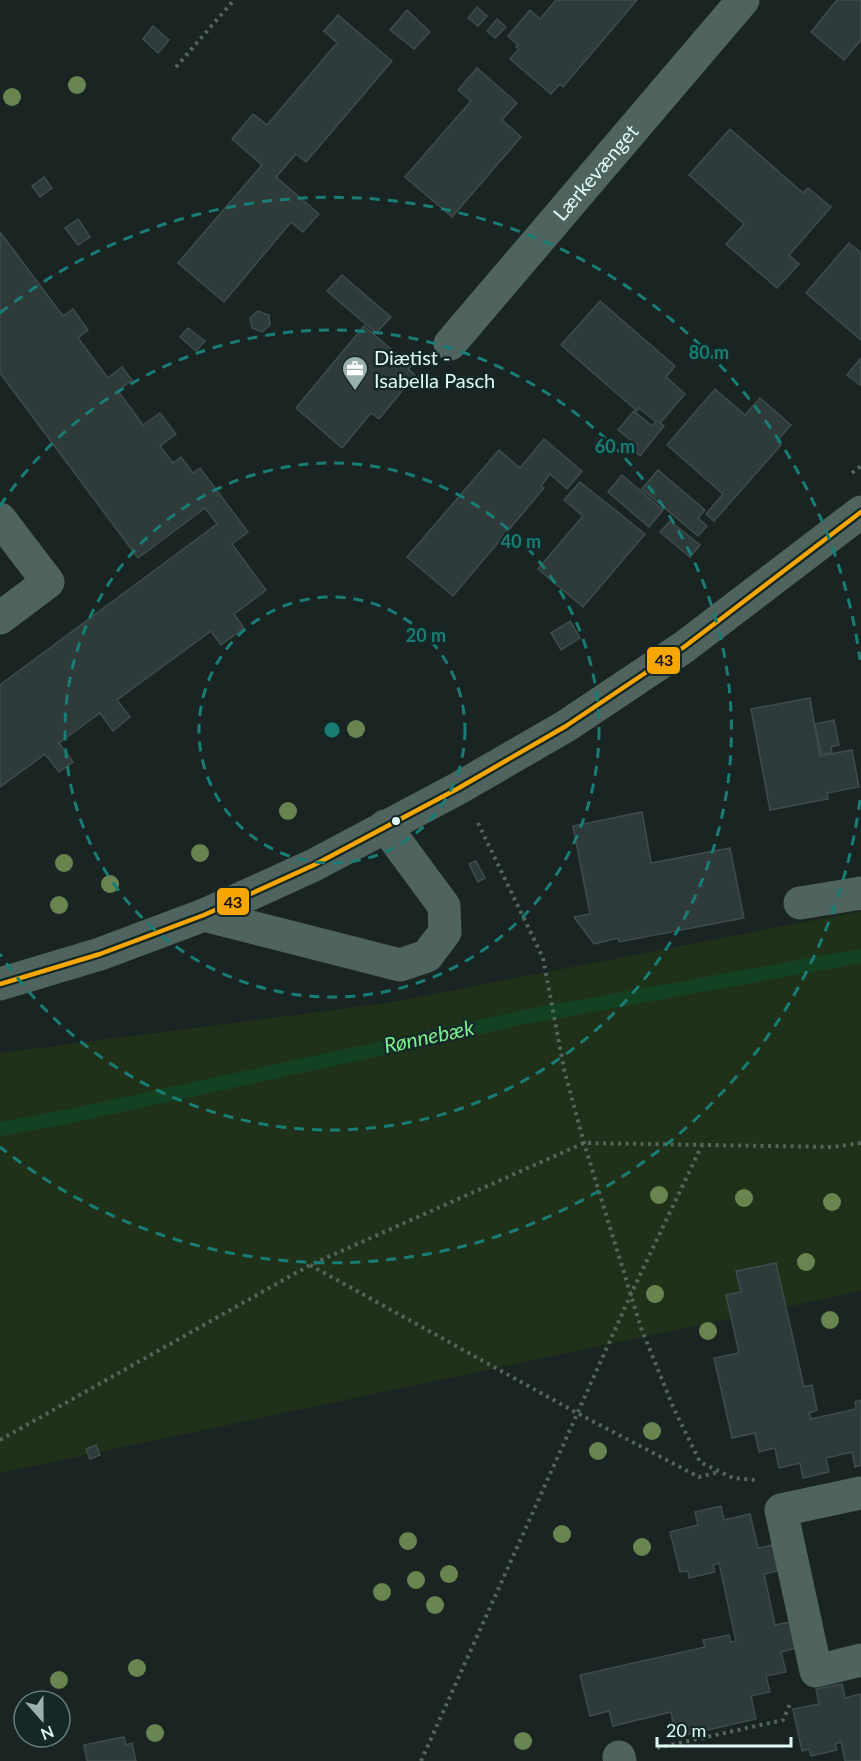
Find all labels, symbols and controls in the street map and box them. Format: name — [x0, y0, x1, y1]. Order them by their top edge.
street label: Lærkevænget — [547, 119, 643, 225]
text: 80 m — [689, 341, 729, 363]
place label: Diætist - Isabella Pasch — [374, 345, 495, 392]
office icon: Diætist - Isabella Pasch — [340, 354, 370, 392]
text: 60 m — [595, 435, 635, 457]
text: 40 m — [501, 530, 541, 552]
text: 20 m — [406, 624, 446, 646]
line badge: 43 — [646, 646, 681, 675]
text: 43 — [655, 650, 673, 669]
centre of rings — [322, 720, 342, 740]
unlabelled marker — [390, 815, 402, 827]
line badge: 43 — [216, 887, 250, 916]
text: 43 — [224, 892, 242, 911]
water label: Rønnebæk — [381, 1014, 477, 1057]
north arrow — [12, 1689, 72, 1749]
scale bar — [657, 1710, 790, 1748]
text: 20 m — [666, 1719, 706, 1741]
text: N — [38, 1722, 57, 1745]

